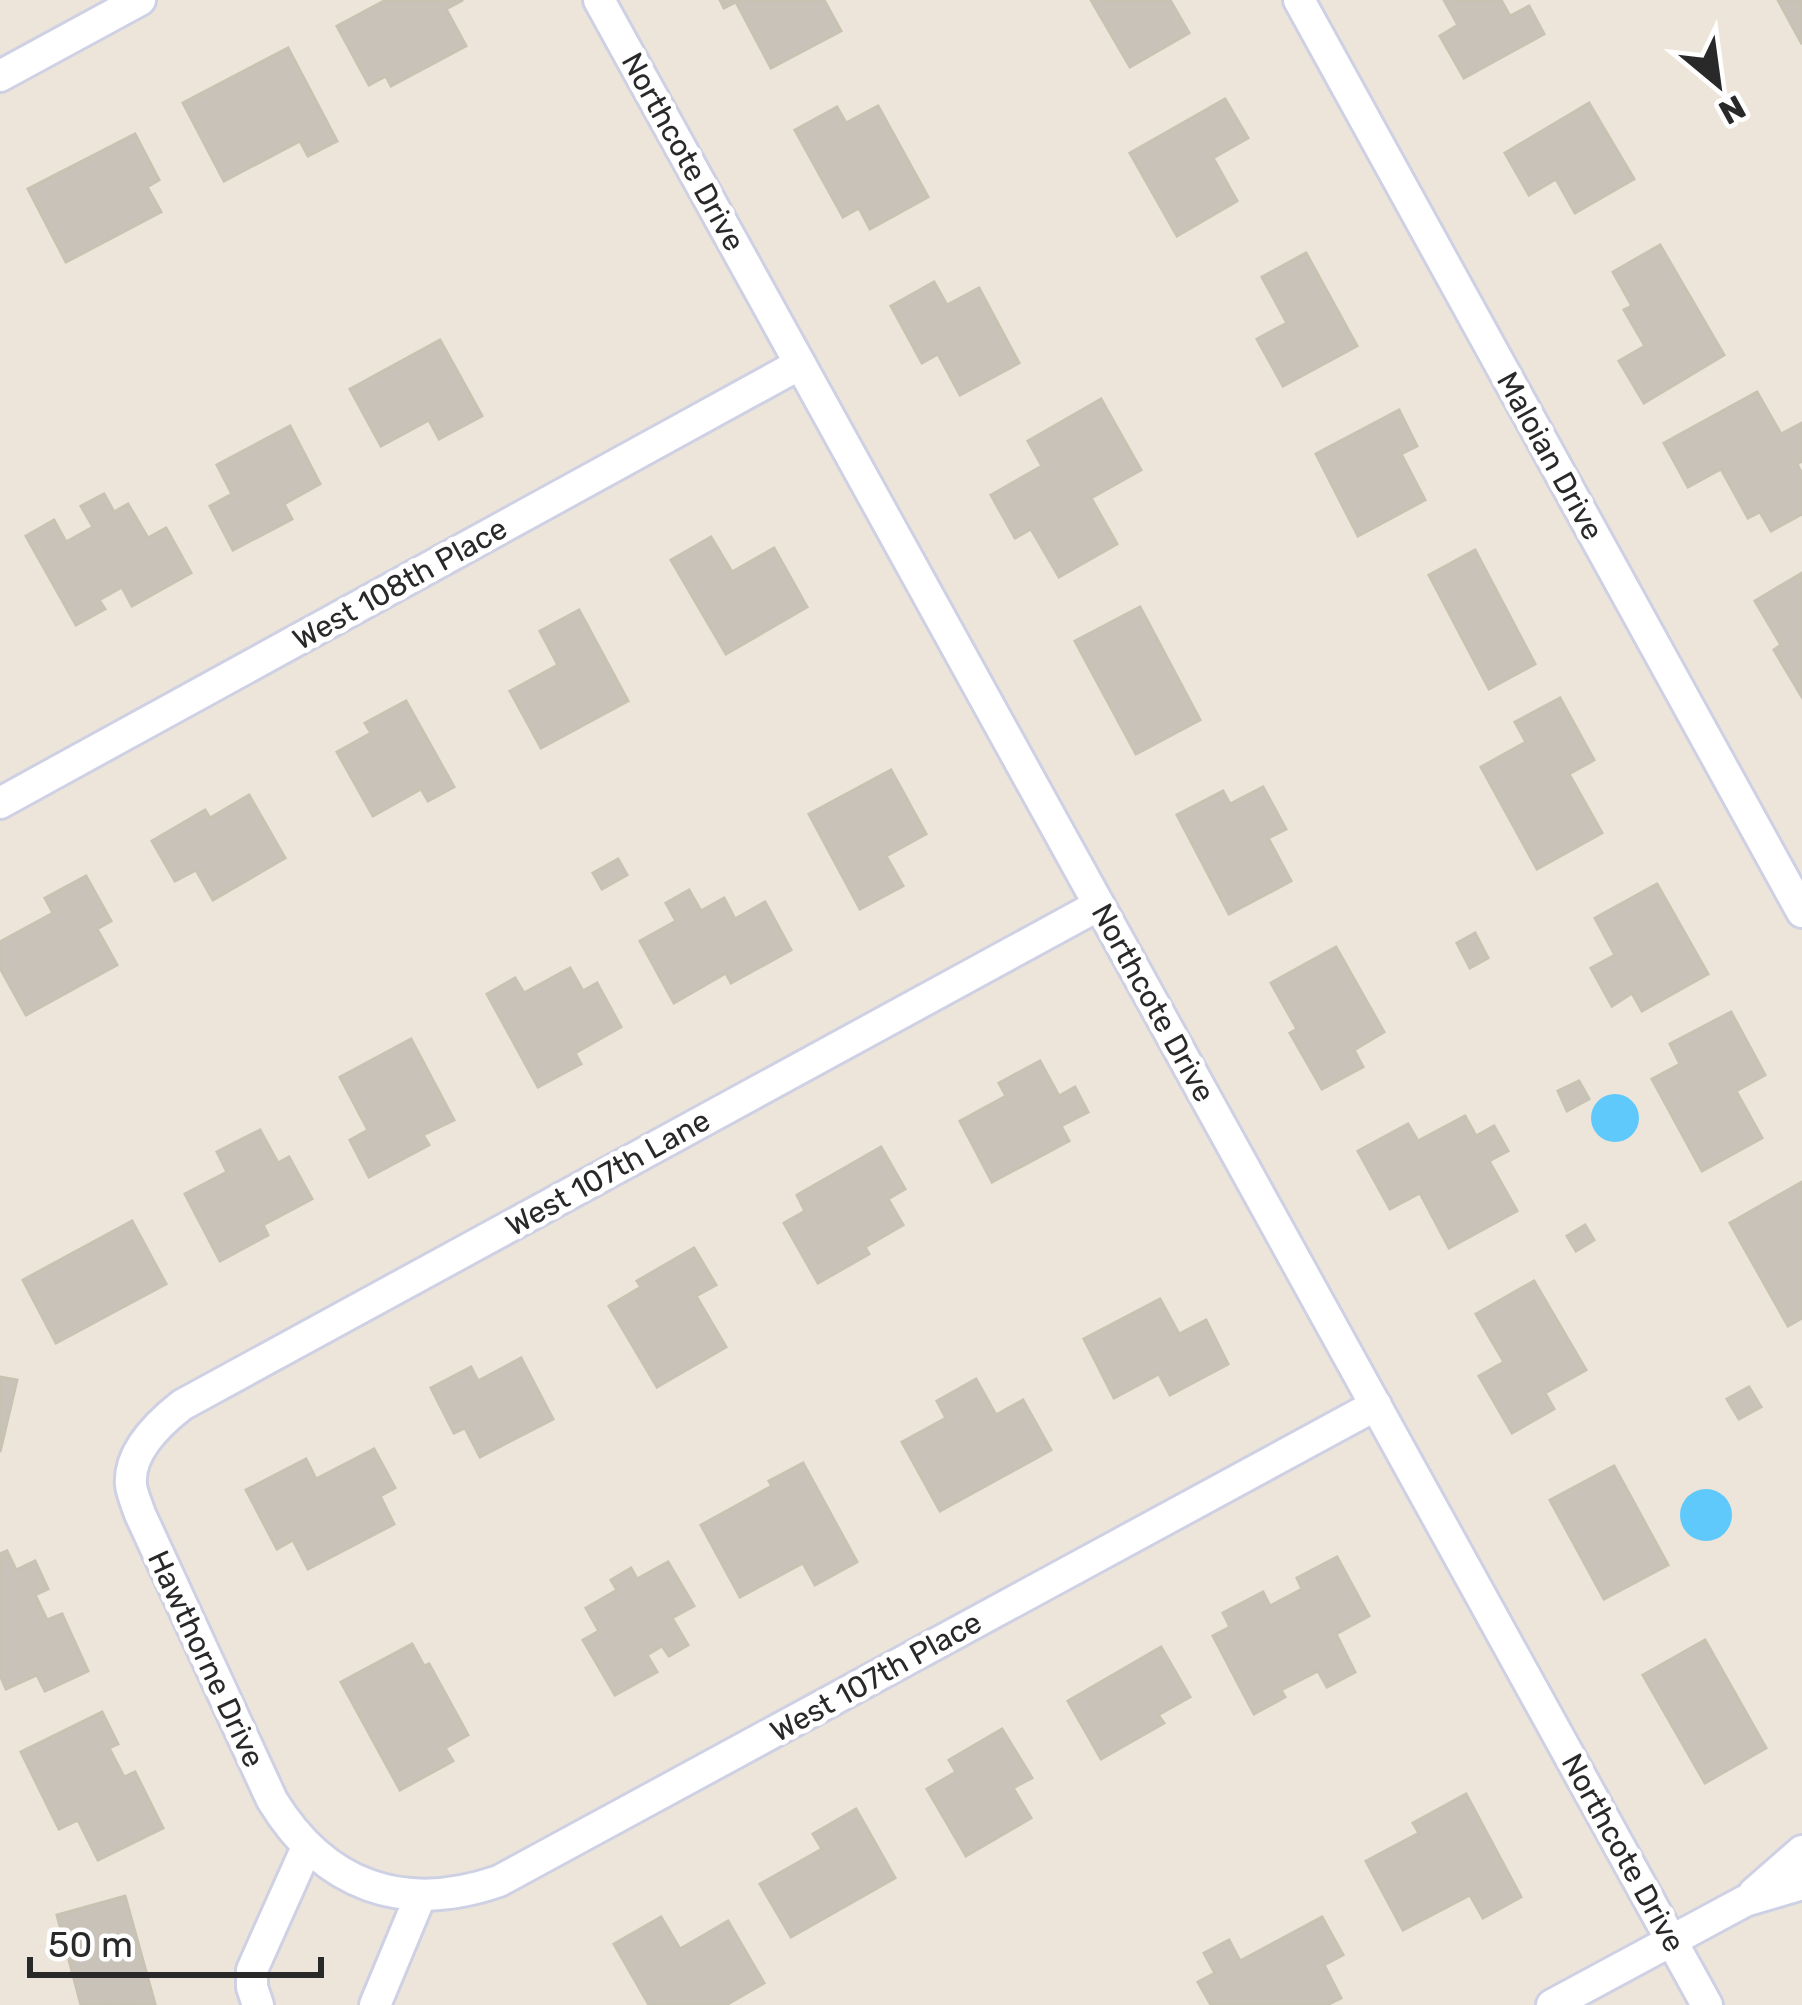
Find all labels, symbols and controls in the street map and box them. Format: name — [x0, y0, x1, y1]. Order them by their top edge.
north arrow — [1658, 24, 1778, 144]
street label: Northcote Drive — [614, 47, 752, 257]
text: N — [1712, 87, 1752, 133]
street label: Maloian Drive — [1489, 366, 1611, 546]
street label: West 108th Place — [287, 510, 513, 658]
street label: Northcote Drive — [1084, 898, 1222, 1108]
street label: West 107th Lane — [500, 1102, 716, 1244]
street label: Hawthorne Drive — [140, 1545, 272, 1773]
street label: West 107th Place — [764, 1604, 988, 1750]
street label: Northcote Drive — [1554, 1748, 1692, 1958]
scale bar — [30, 1903, 321, 1977]
text: 50 m — [48, 1923, 133, 1966]

